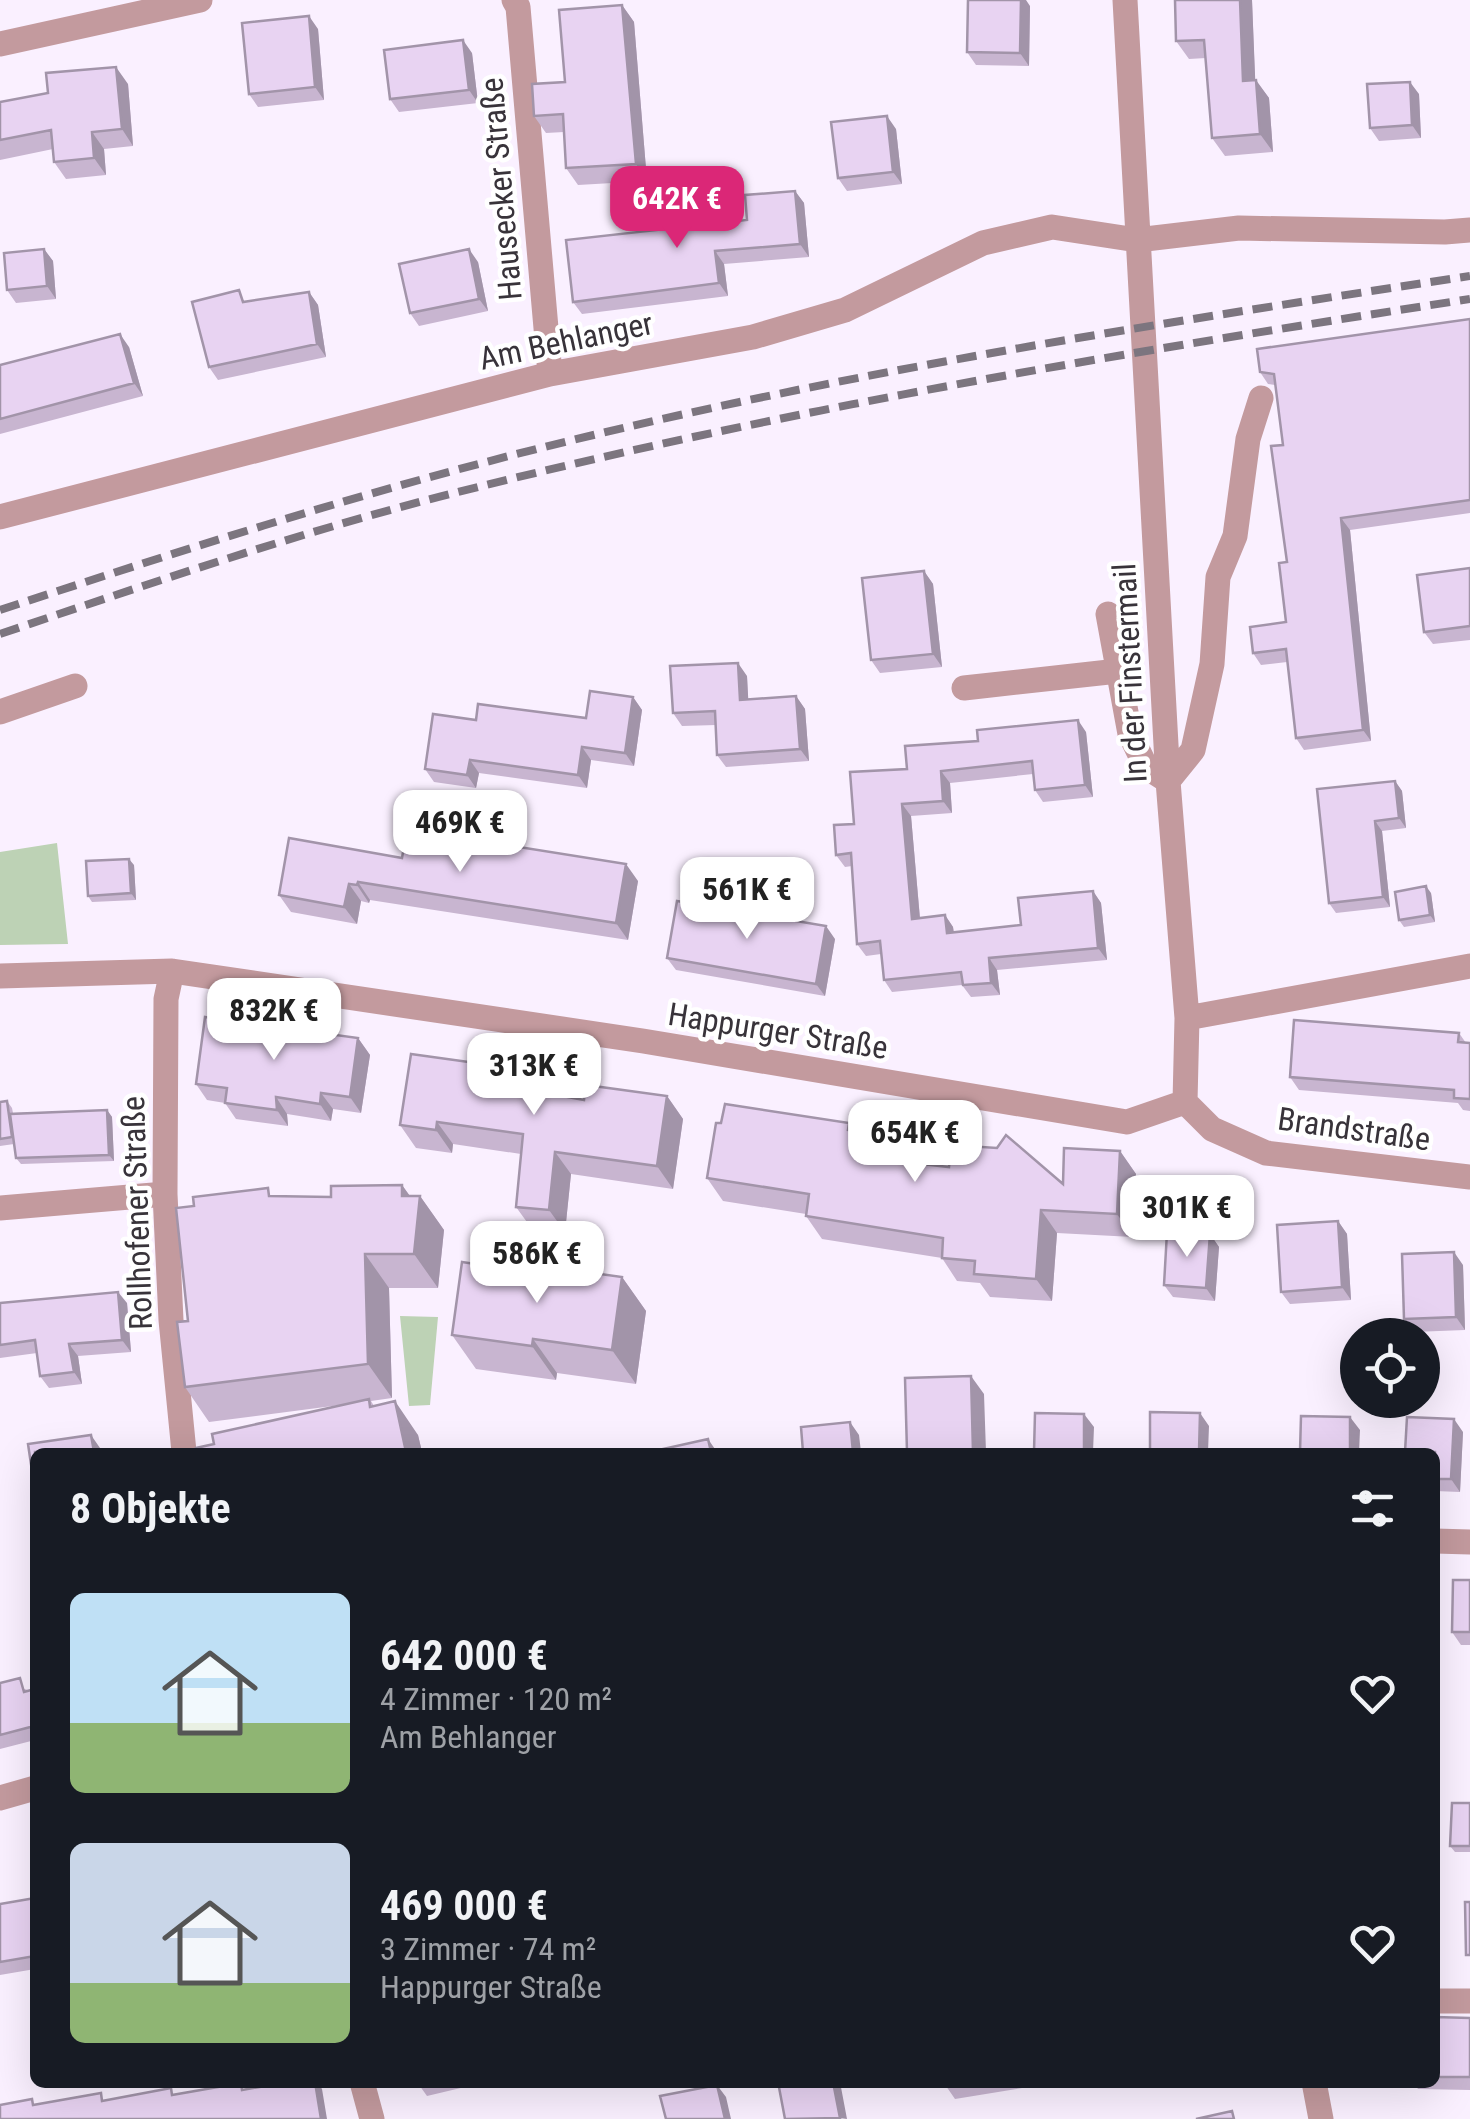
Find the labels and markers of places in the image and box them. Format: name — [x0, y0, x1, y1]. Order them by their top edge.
pin: 642K € — [596, 166, 758, 251]
pin: 469K € — [379, 790, 541, 875]
pin: 561K € — [666, 857, 828, 942]
pin: 832K € — [193, 978, 355, 1063]
pin: 313K € — [453, 1033, 615, 1118]
pin: 654K € — [834, 1100, 996, 1185]
pin: 301K € — [1106, 1175, 1268, 1260]
pin: 586K € — [456, 1221, 618, 1306]

